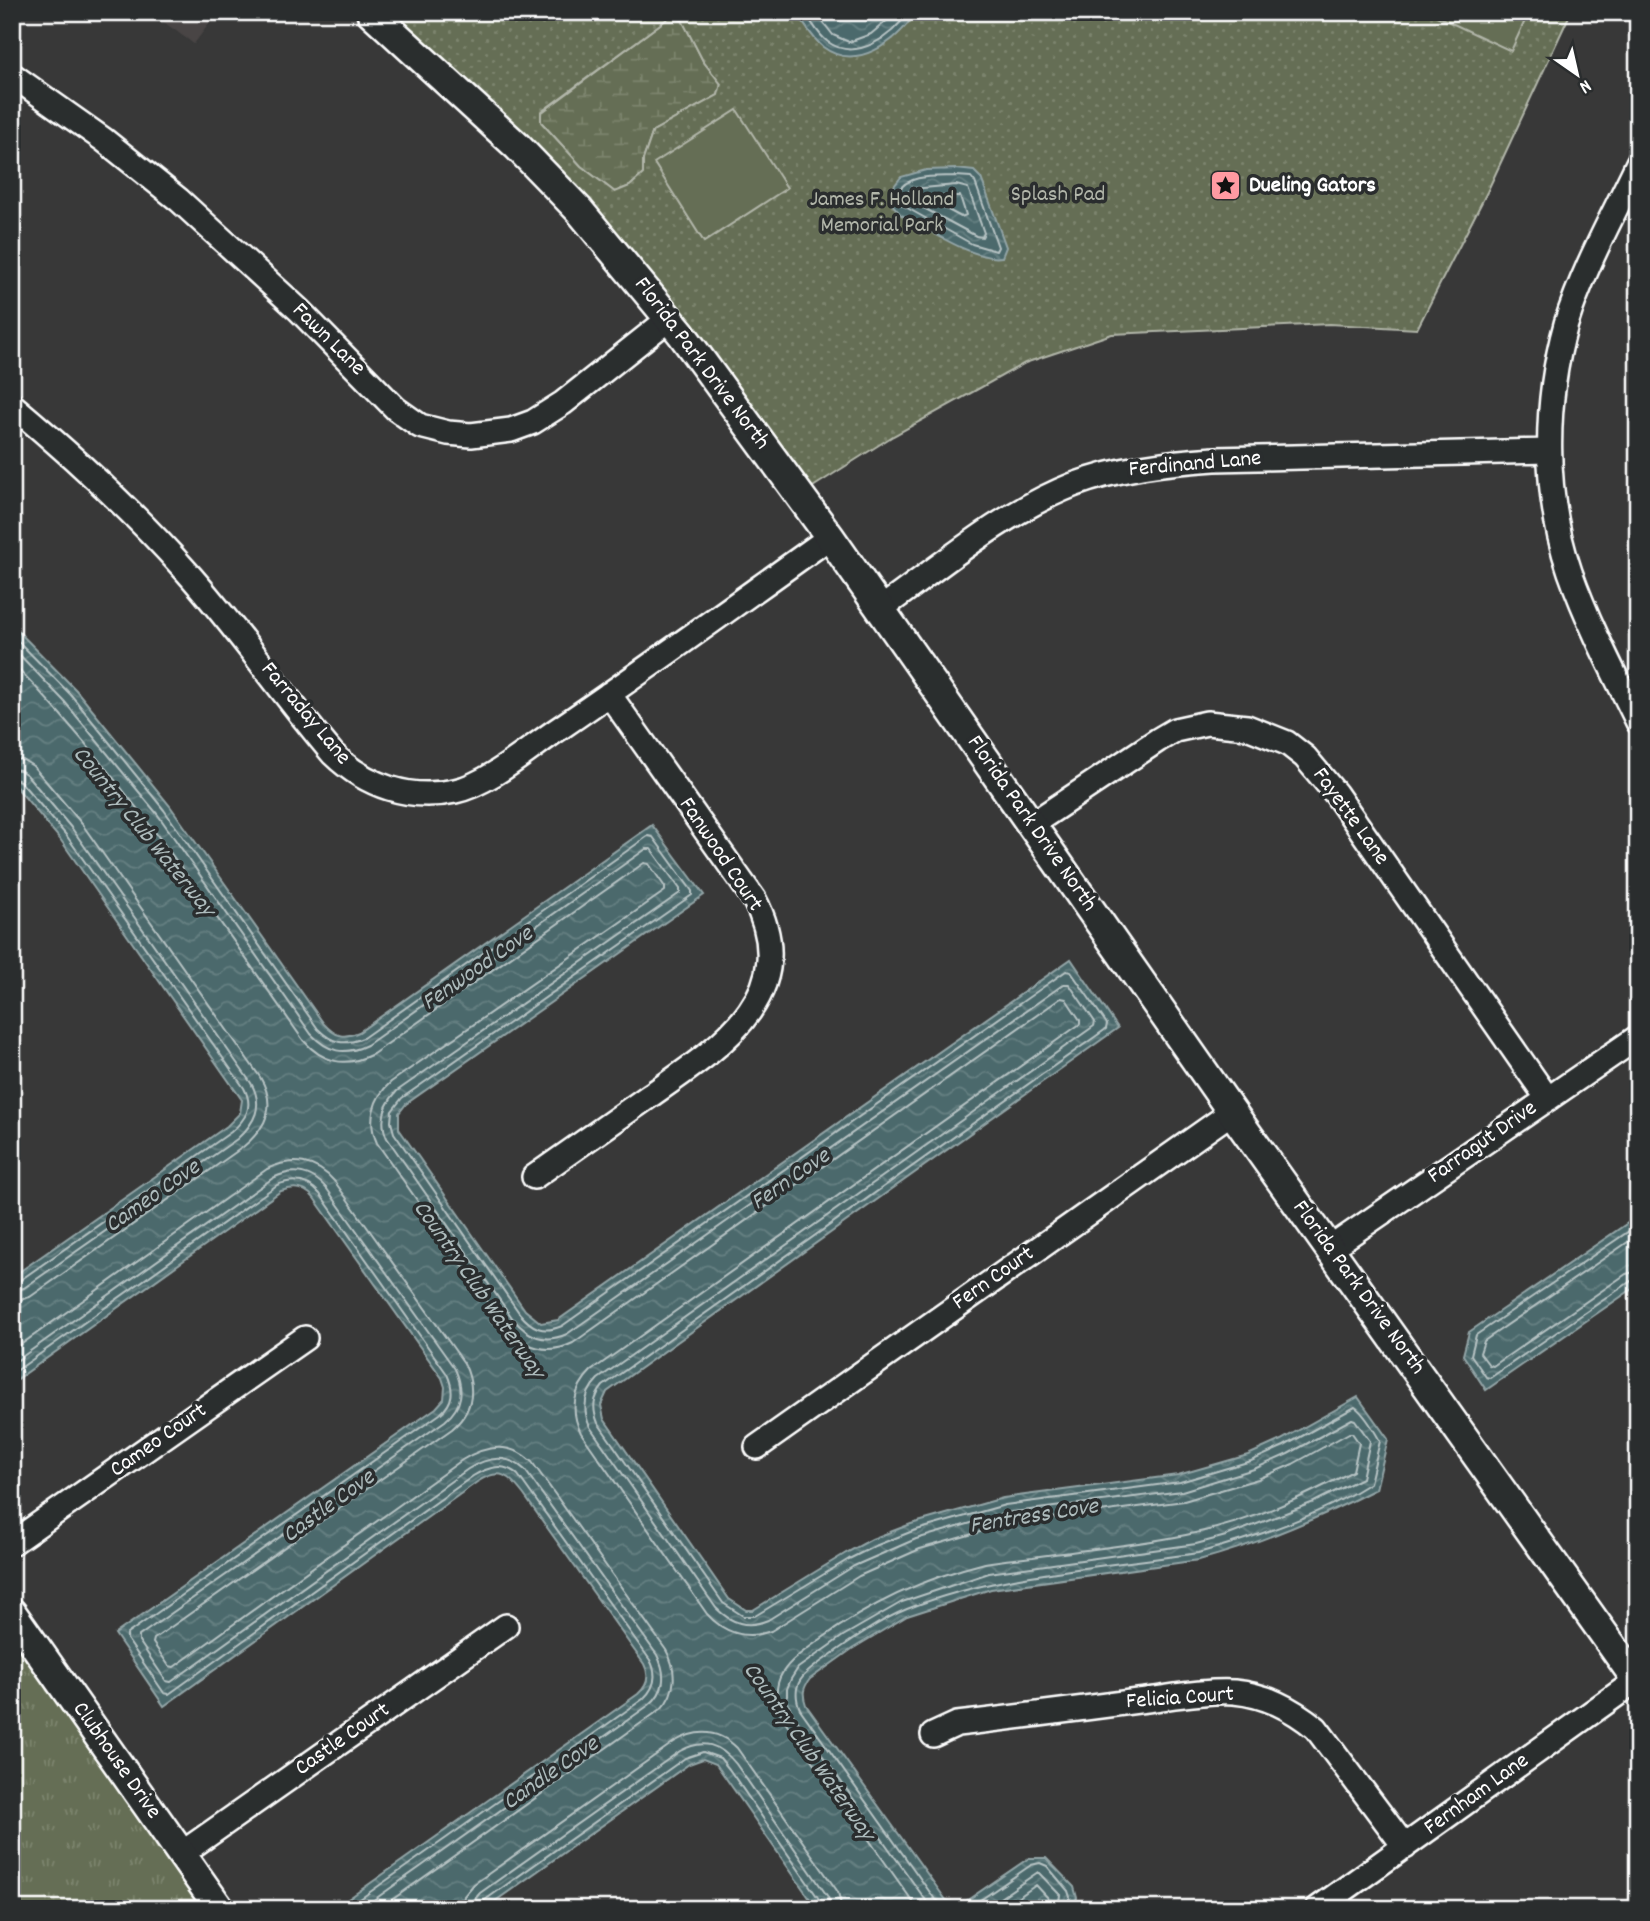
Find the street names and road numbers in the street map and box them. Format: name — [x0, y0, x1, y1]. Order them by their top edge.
street label: Florida Park Drive North — [625, 271, 777, 457]
street label: Fawn Lane — [284, 296, 372, 384]
street label: Ferdinand Lane — [1127, 443, 1263, 487]
street label: Farraday Lane — [252, 655, 358, 773]
street label: Florida Park Drive North — [958, 729, 1104, 919]
street label: Fayette Lane — [1303, 761, 1397, 873]
street label: Fanwood Court — [670, 791, 770, 919]
street label: Farragut Drive — [1422, 1093, 1544, 1193]
street label: Florida Park Drive North — [1283, 1194, 1433, 1382]
street label: Fern Court — [946, 1239, 1042, 1319]
street label: Cameo Court — [104, 1395, 214, 1487]
street label: Felicia Court — [1125, 1679, 1235, 1719]
street label: Castle Court — [289, 1695, 397, 1785]
street label: Clubhouse Drive — [63, 1696, 169, 1826]
street label: Fernham Lane — [1418, 1746, 1536, 1844]

